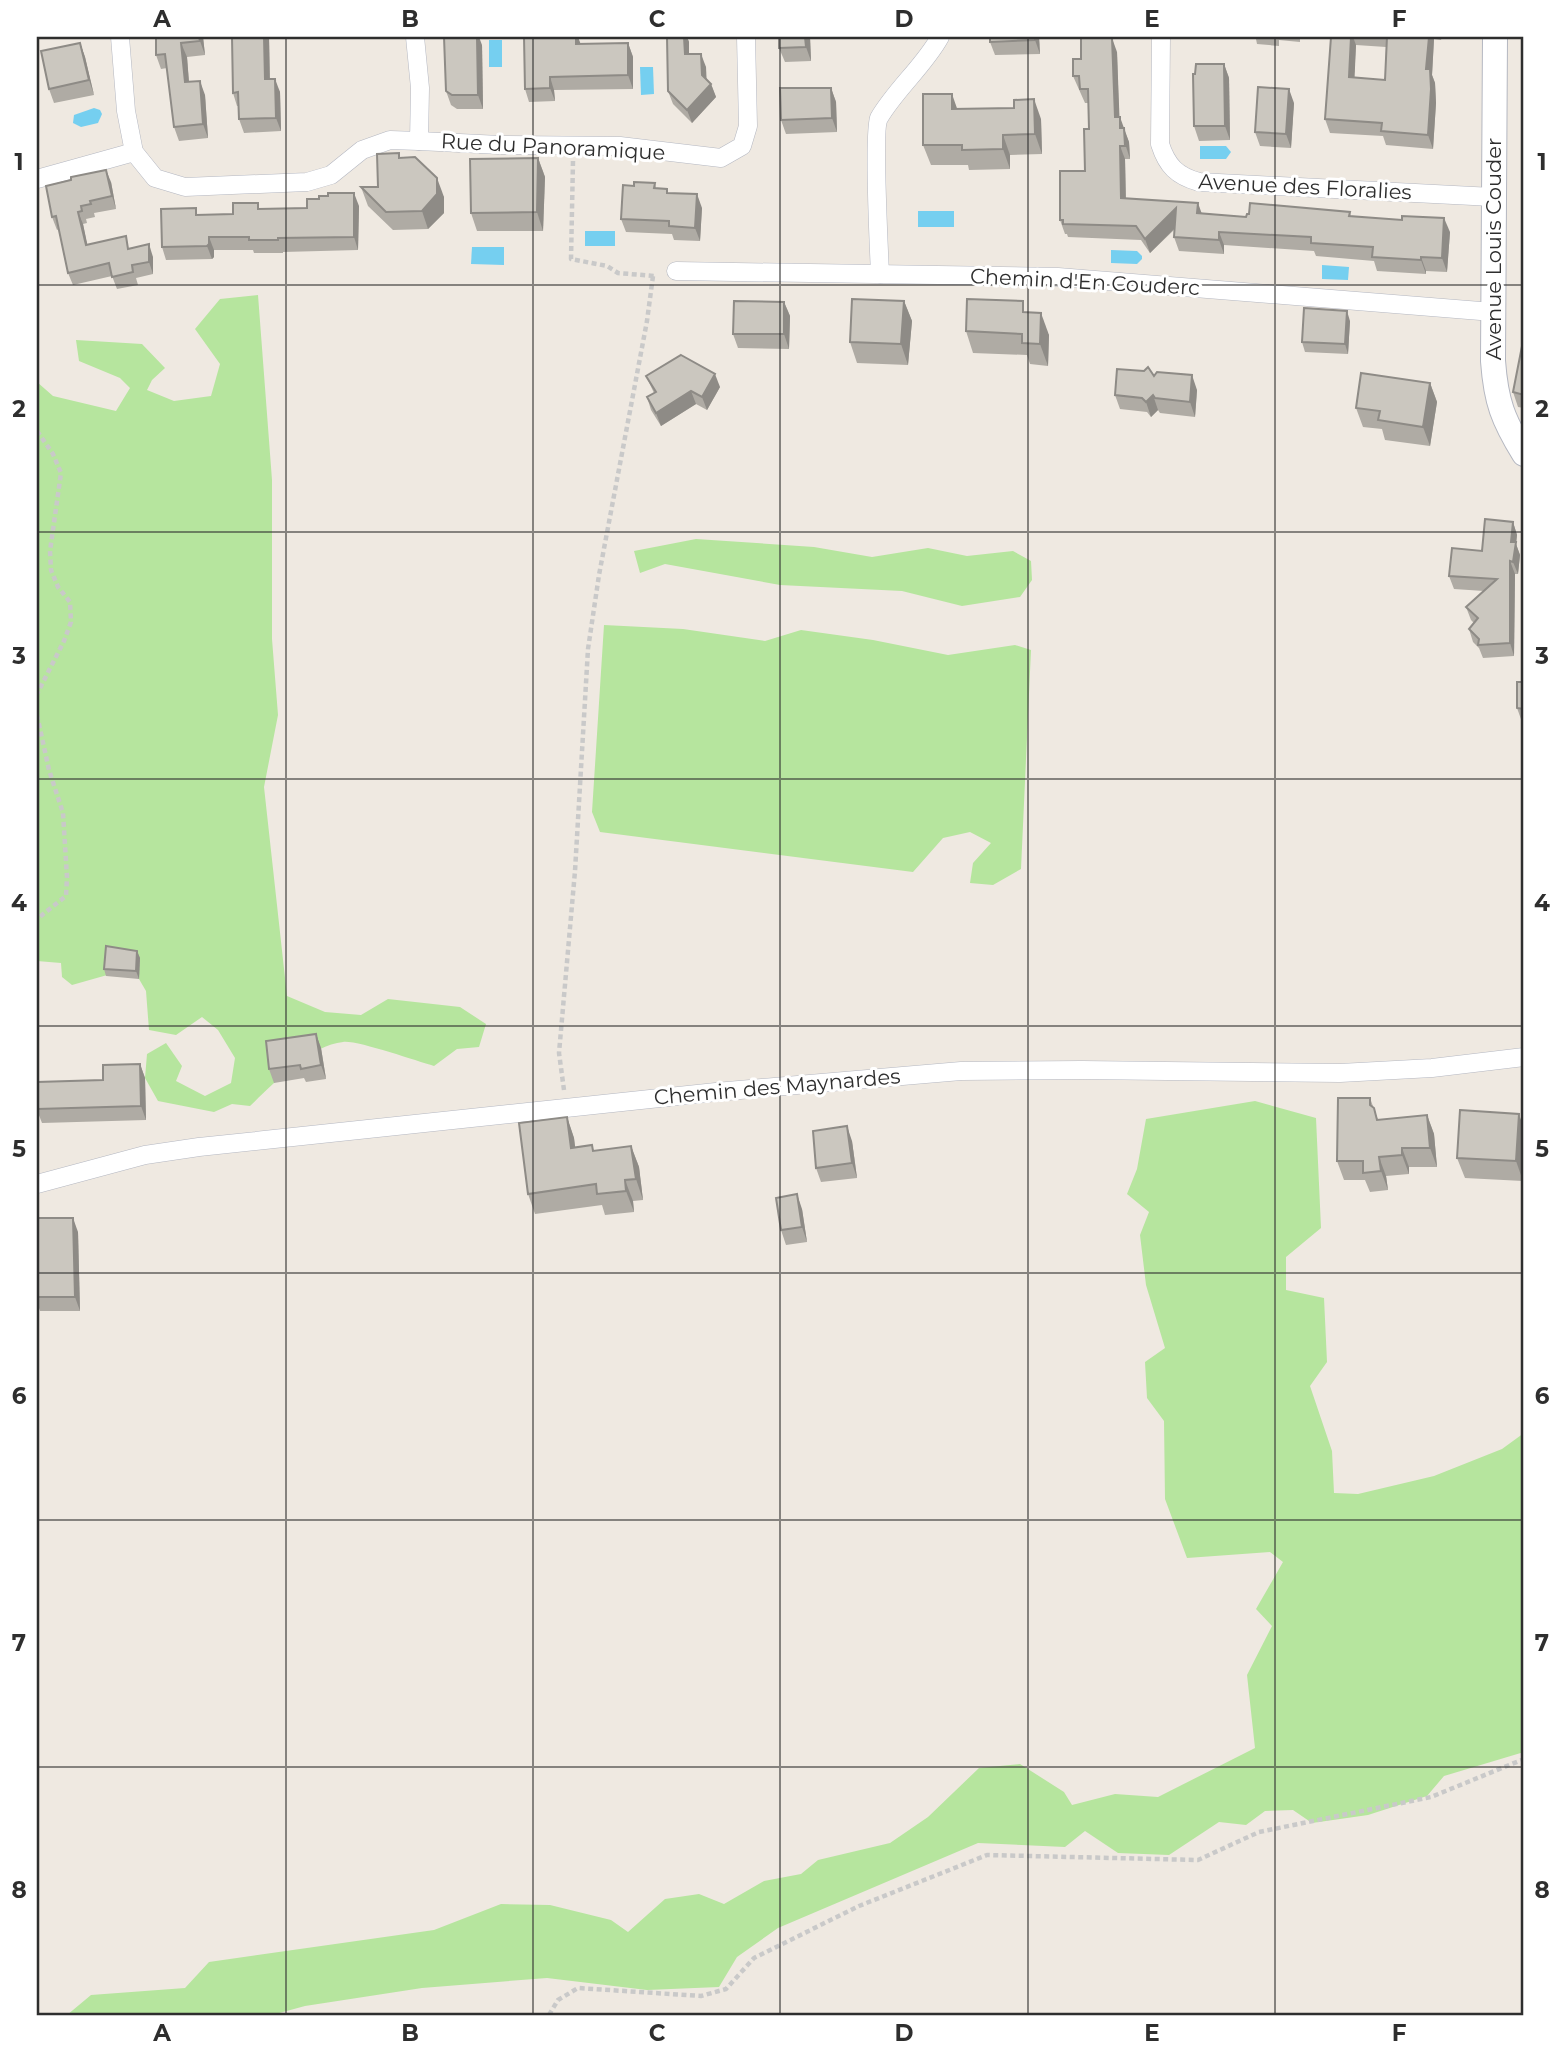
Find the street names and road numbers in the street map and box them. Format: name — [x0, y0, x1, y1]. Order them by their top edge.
street label: Rue du Panoramique — [440, 128, 666, 165]
street label: Avenue Louis Couder — [1481, 138, 1506, 360]
street label: Avenue des Floralies — [1198, 168, 1412, 205]
street label: Chemin d'En Couderc — [969, 263, 1201, 300]
street label: Chemin des Maynardes — [653, 1063, 901, 1110]

